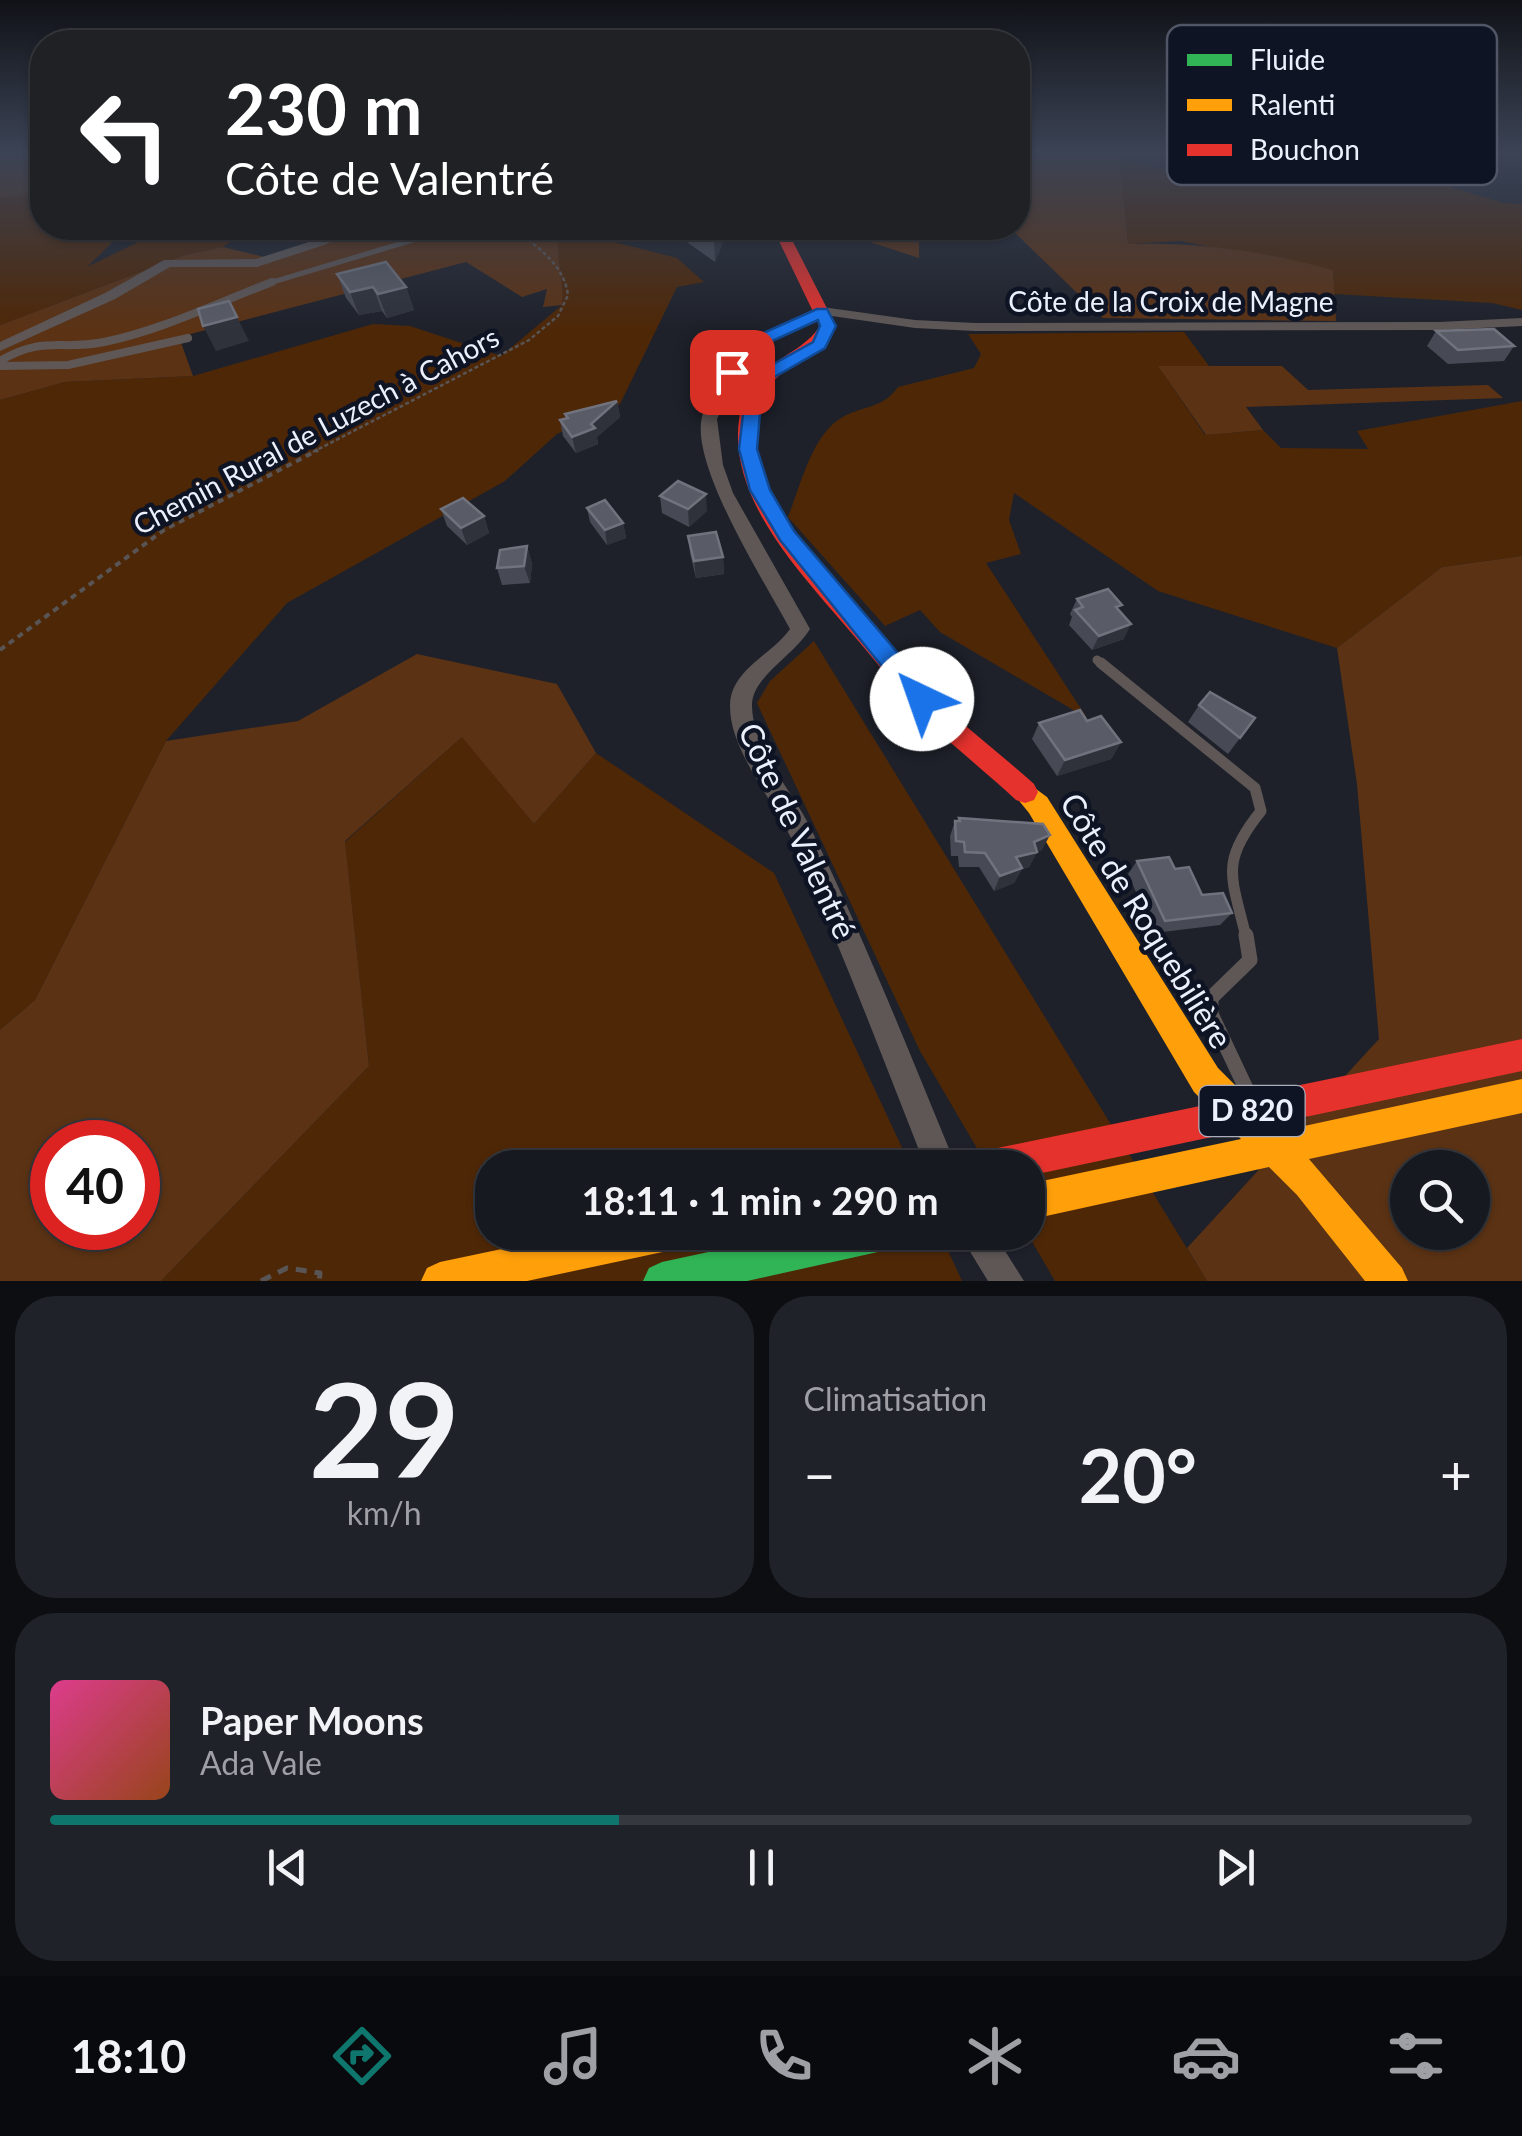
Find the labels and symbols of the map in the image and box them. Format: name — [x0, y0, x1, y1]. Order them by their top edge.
legend — [1167, 25, 1497, 185]
text: Fluide — [1250, 42, 1325, 76]
text: Ralenti — [1250, 87, 1335, 121]
text: Bouchon — [1250, 132, 1360, 166]
street label: Côte de la Croix de Magne — [1008, 284, 1334, 318]
street label: Chemin Rural de Luzech à Cahors — [127, 319, 504, 541]
pin — [690, 330, 775, 415]
position arrow — [870, 647, 974, 751]
street label: Côte de Valentré — [731, 716, 865, 945]
street label: Côte de Roquebilière — [1053, 785, 1242, 1055]
road number: D 820 — [1200, 1086, 1304, 1136]
speed limit sign: 40 — [30, 1120, 160, 1250]

